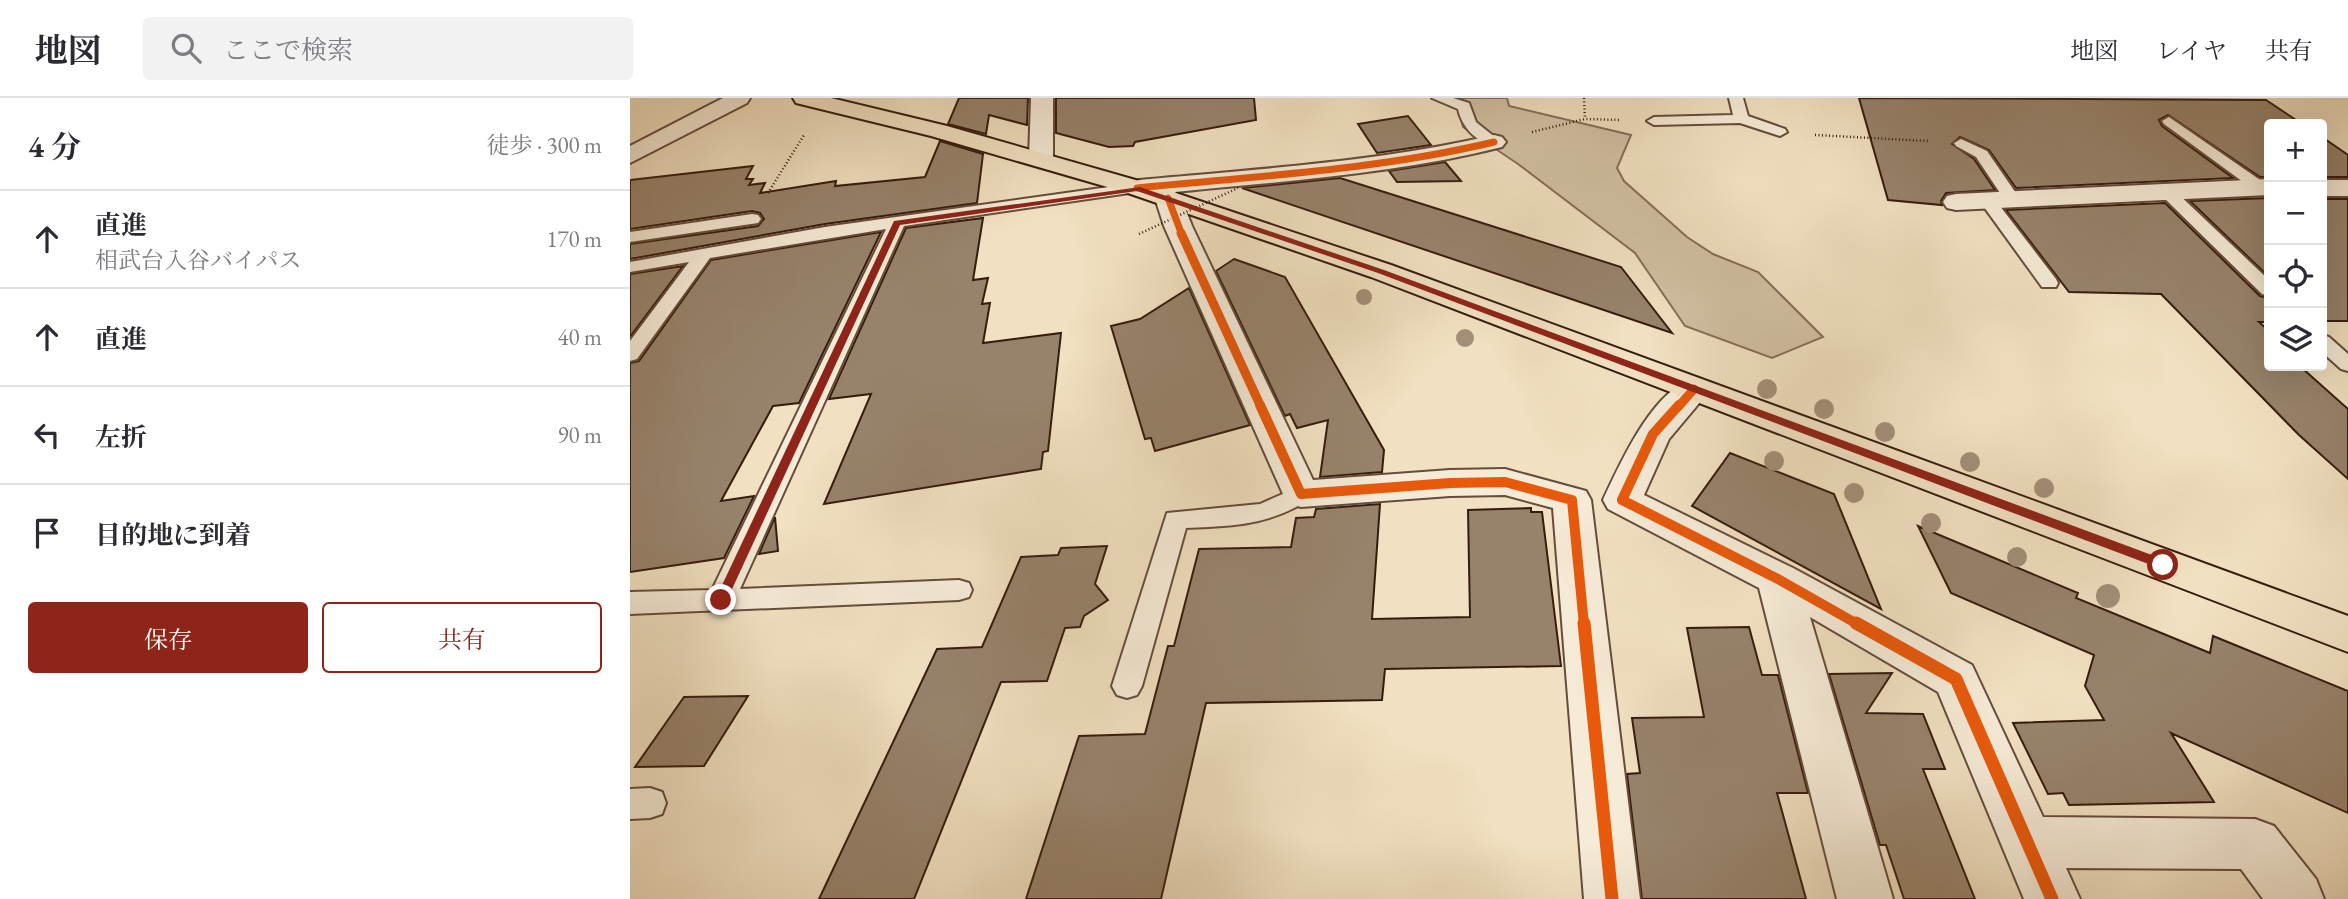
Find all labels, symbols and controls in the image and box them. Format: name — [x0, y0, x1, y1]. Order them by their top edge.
search box — [143, 17, 633, 80]
text: 地図 — [35, 29, 101, 72]
icon: search — [167, 29, 205, 67]
text: ここで検索 — [223, 33, 353, 67]
text: 地図 — [2070, 35, 2118, 66]
text: レイヤ — [2156, 35, 2227, 66]
text: 共有 — [2265, 35, 2313, 66]
map controls — [2264, 119, 2327, 371]
button: + — [2264, 119, 2327, 182]
text: 4 分 — [28, 127, 81, 166]
text: 徒歩 · 300 m — [487, 130, 602, 160]
button: − — [2264, 182, 2327, 245]
text: 直進 — [95, 208, 147, 242]
icon: ahead — [28, 220, 66, 258]
text: 170 m — [546, 224, 602, 254]
text: 相武台入谷バイパス — [95, 245, 302, 275]
button: locate — [2264, 245, 2327, 308]
button: layers — [2264, 308, 2327, 371]
icon: ahead — [28, 318, 66, 356]
text: 直進 — [95, 322, 147, 356]
text: 40 m — [557, 322, 602, 352]
icon: left — [28, 416, 66, 454]
text: 左折 — [95, 420, 147, 454]
text: 90 m — [557, 420, 602, 450]
icon: arrive — [28, 514, 66, 552]
text: 目的地に到着 — [95, 518, 251, 552]
route start — [2147, 549, 2178, 580]
route end — [705, 584, 736, 615]
button: 保存 — [28, 602, 308, 673]
button: 共有 — [322, 602, 602, 673]

